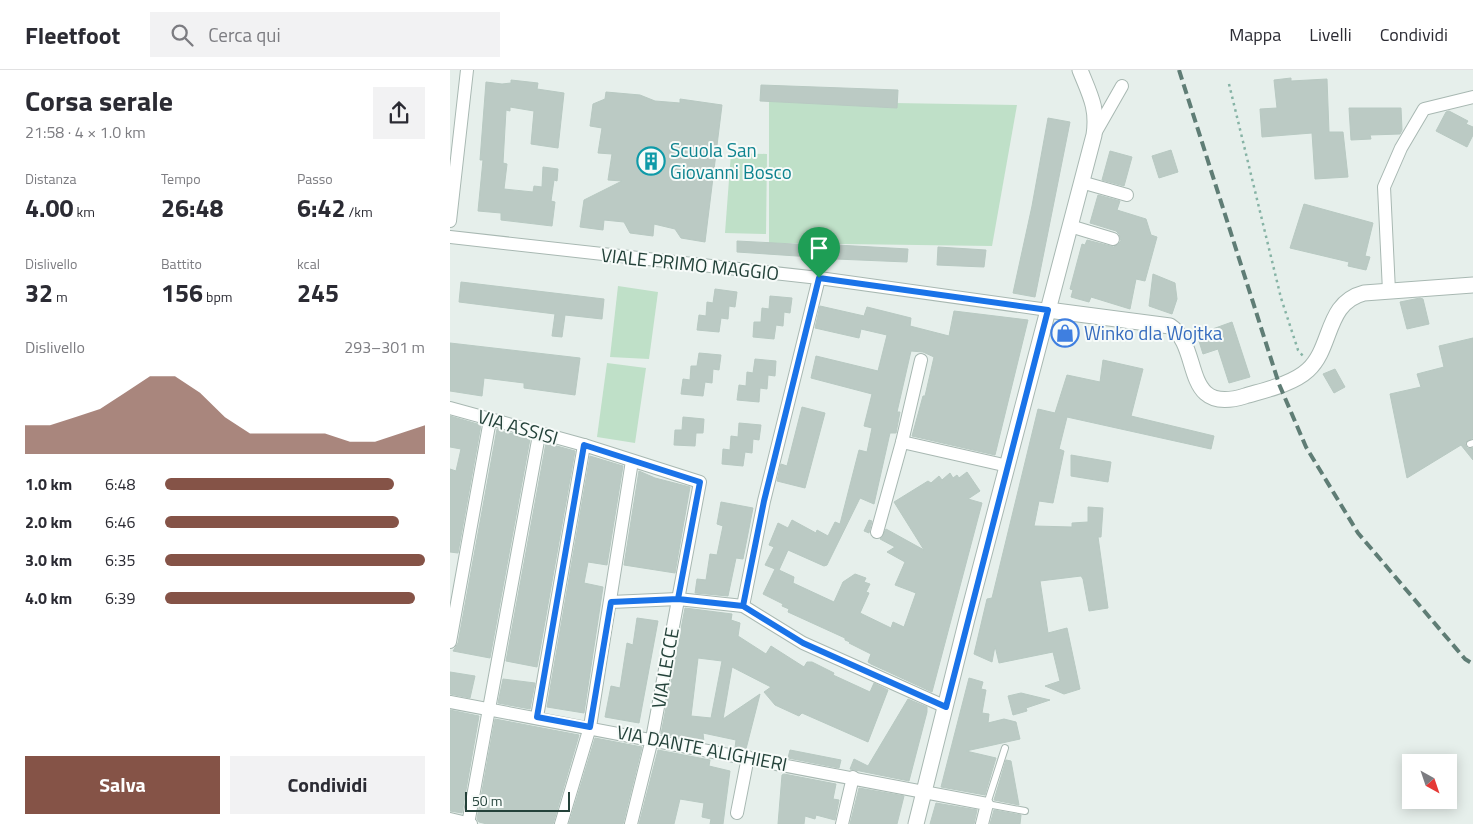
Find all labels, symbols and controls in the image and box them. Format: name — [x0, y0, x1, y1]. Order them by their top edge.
search box — [150, 12, 500, 57]
text: Fleetfoot — [25, 17, 120, 53]
text: Cerca qui — [208, 20, 281, 49]
icon: search — [168, 21, 196, 49]
text: Mappa — [1229, 21, 1281, 48]
text: Livelli — [1309, 21, 1352, 48]
text: Condividi — [1380, 21, 1448, 48]
text: Corsa serale — [25, 79, 173, 122]
button: share — [373, 87, 425, 139]
text: 21:58 · 4 × 1.0 km — [25, 120, 146, 144]
place label: Scuola San Giovanni Bosco — [670, 135, 792, 186]
building icon: Scuola San Giovanni Bosco — [636, 146, 666, 176]
text: Distanza — [25, 168, 76, 189]
text: Tempo — [161, 168, 201, 189]
text: Passo — [297, 168, 333, 189]
text: 4.00 — [25, 189, 73, 227]
text: 26:48 — [161, 189, 223, 227]
text: 6:42 — [297, 189, 345, 227]
text: km — [73, 201, 95, 222]
text: /km — [345, 201, 373, 222]
pin — [798, 227, 840, 278]
icon: arrive — [805, 234, 833, 262]
street label: VIALE PRIMO MAGGIO — [600, 240, 781, 287]
text: Dislivello — [25, 253, 77, 274]
text: Battito — [161, 253, 202, 274]
text: kcal — [297, 253, 320, 274]
text: 32 — [25, 274, 53, 312]
text: 156 — [161, 274, 203, 312]
text: 245 — [297, 274, 339, 312]
text: m — [53, 286, 68, 307]
text: bpm — [203, 286, 233, 307]
shop icon: Winko dla Wojtka — [1050, 318, 1080, 348]
place label: Winko dla Wojtka — [1084, 318, 1223, 347]
text: Dislivello — [25, 335, 85, 359]
text: 293–301 m — [344, 335, 425, 359]
street label: VIA ASSISI — [474, 401, 562, 452]
text: 1.0 km — [25, 472, 72, 496]
text: 6:48 — [105, 472, 135, 496]
text: 2.0 km — [25, 510, 72, 534]
text: 6:46 — [105, 510, 135, 534]
text: 3.0 km — [25, 548, 72, 572]
text: 6:35 — [105, 548, 135, 572]
text: 4.0 km — [25, 586, 72, 610]
text: 6:39 — [105, 586, 135, 610]
street label: VIA LECCE — [643, 625, 686, 711]
street label: VIA DANTE ALIGHIERI — [614, 717, 790, 778]
north arrow — [1402, 754, 1458, 809]
map controls — [1402, 754, 1457, 809]
button: Salva — [25, 756, 220, 814]
button: Condividi — [230, 756, 425, 814]
scale bar — [465, 789, 570, 812]
text: 50 m — [472, 790, 502, 811]

